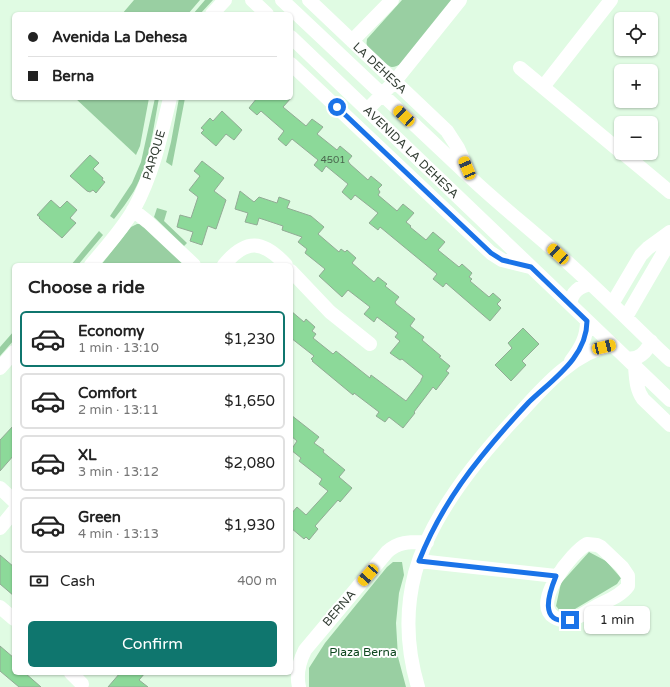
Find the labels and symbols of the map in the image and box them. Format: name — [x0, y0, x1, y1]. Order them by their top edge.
street label: LA DEHESA — [350, 40, 410, 96]
route start — [328, 98, 346, 116]
street label: AVENIDA LA DEHESA — [361, 103, 462, 201]
car — [391, 103, 417, 129]
street label: PARQUE — [140, 128, 168, 182]
house number: 4501 — [320, 154, 346, 166]
car — [457, 155, 477, 181]
car — [545, 242, 571, 266]
car — [591, 338, 617, 356]
car — [356, 562, 380, 588]
street label: BERNA — [320, 587, 358, 629]
callout: 1 min — [584, 606, 650, 634]
route end — [561, 611, 579, 629]
park label: Plaza Berna — [329, 645, 397, 659]

